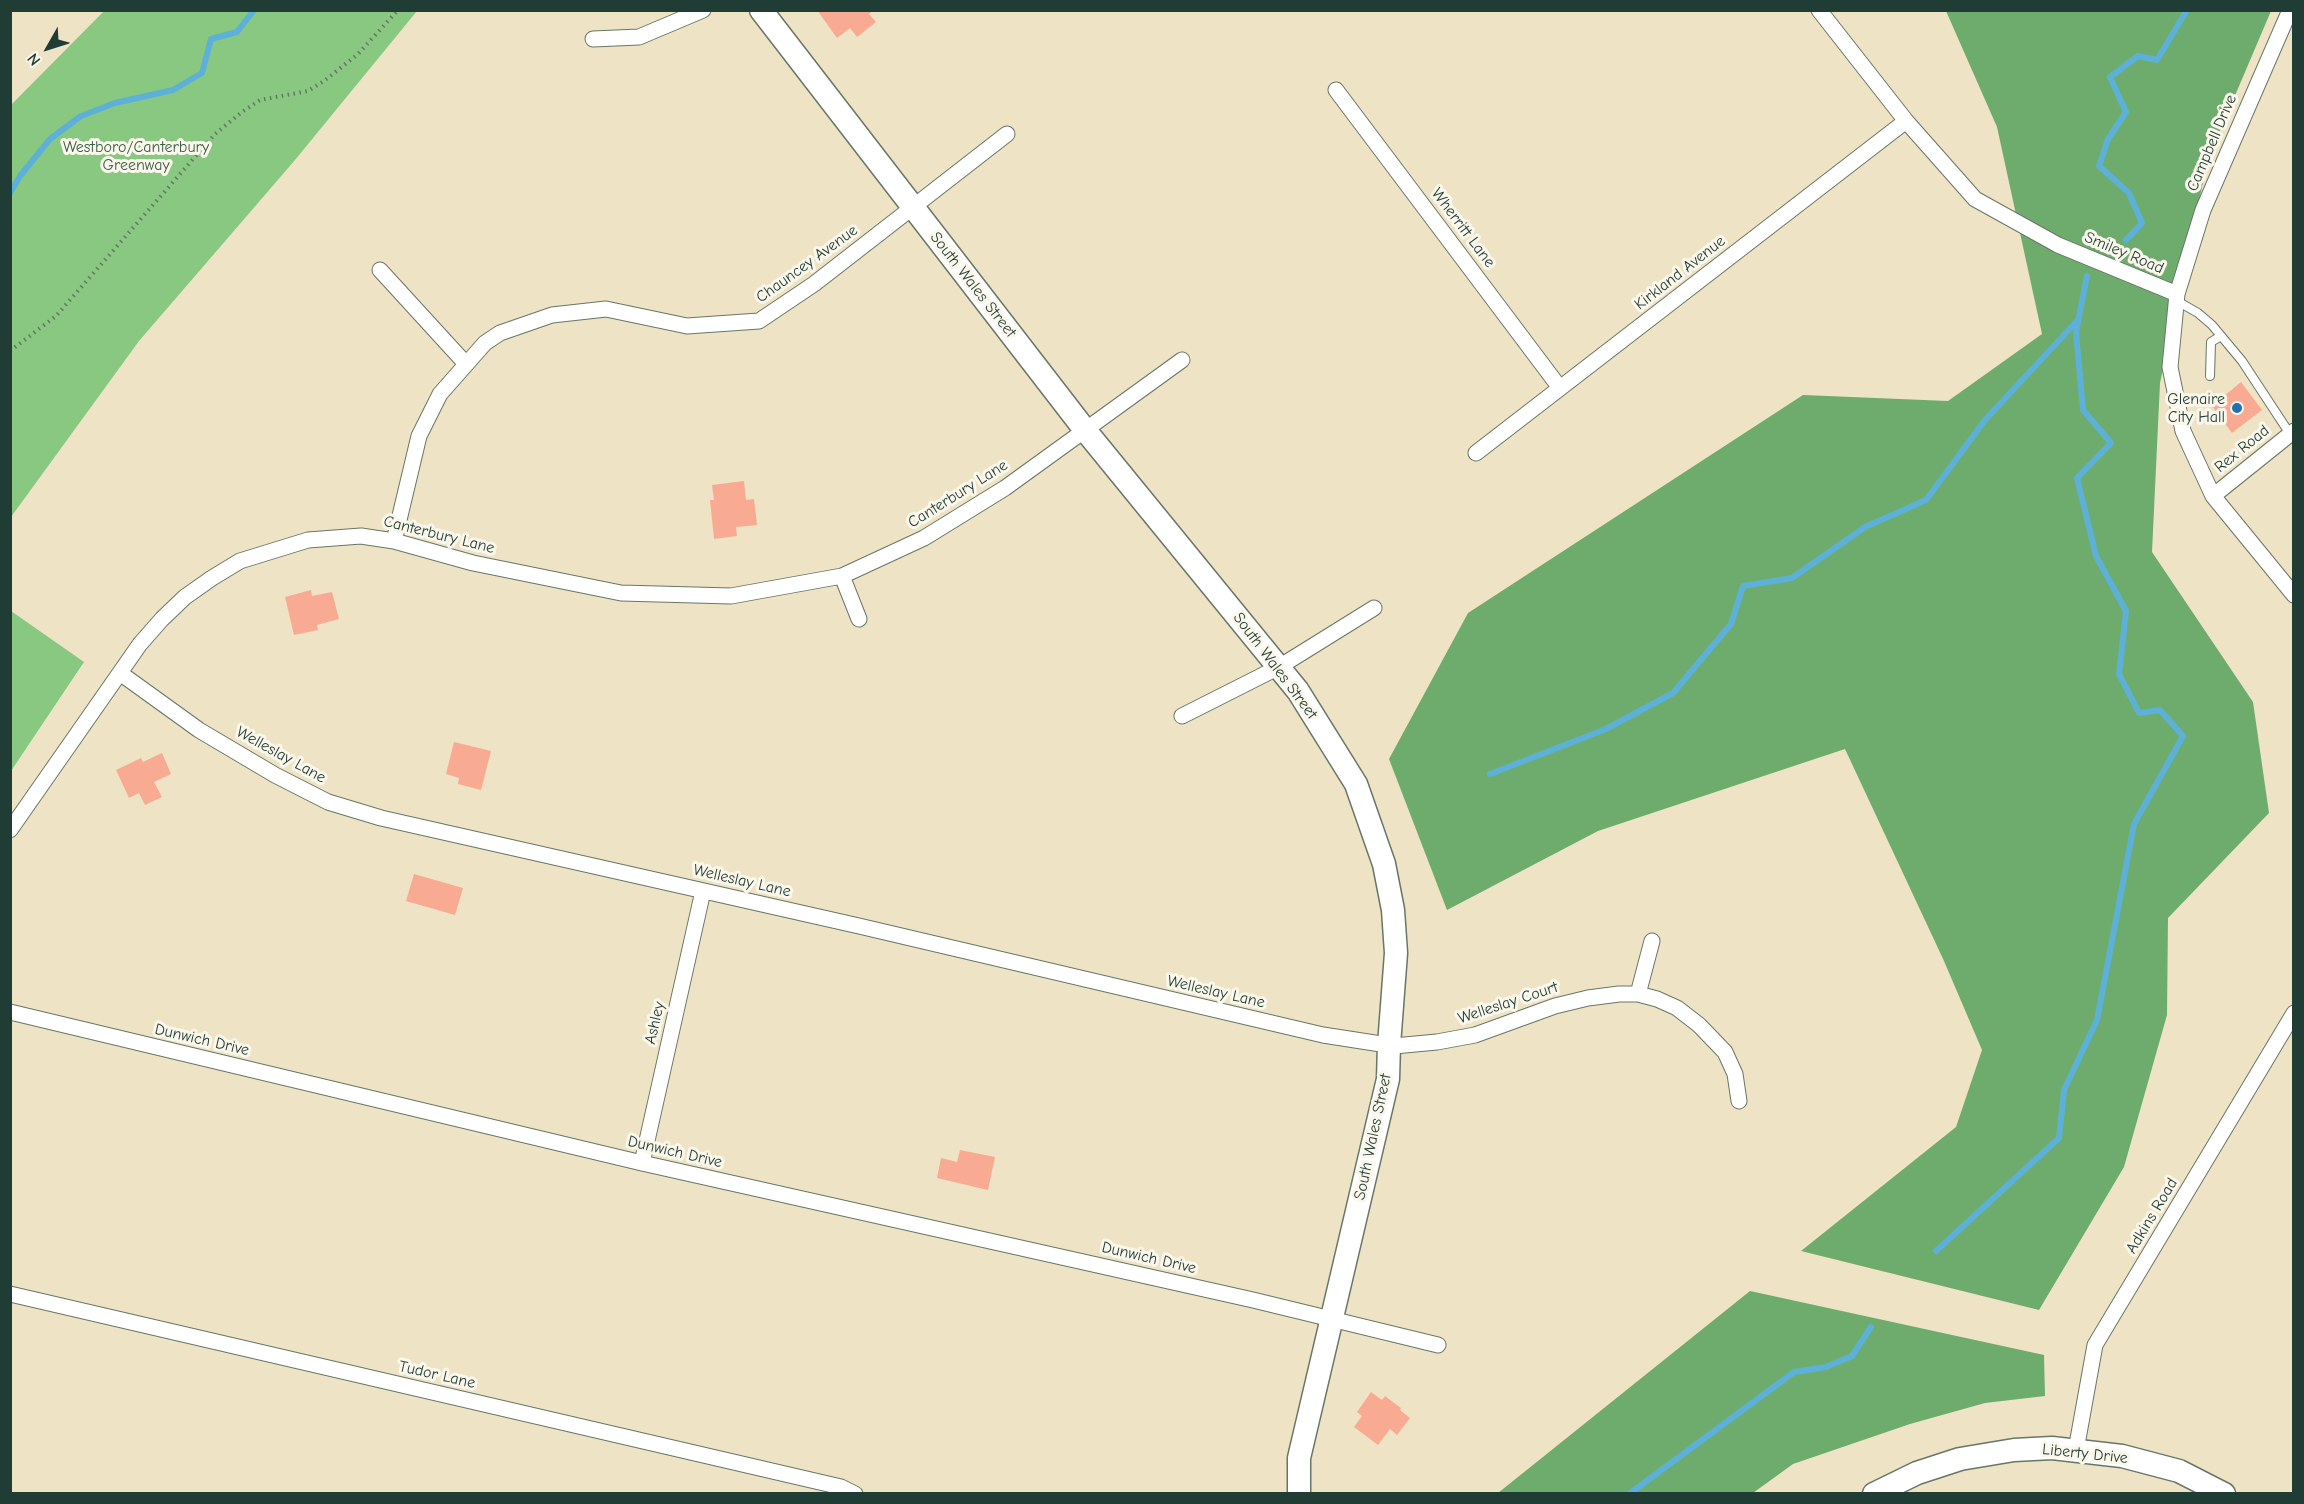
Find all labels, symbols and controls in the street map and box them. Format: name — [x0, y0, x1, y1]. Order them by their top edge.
north arrow — [18, 18, 78, 78]
text: N — [24, 50, 44, 69]
street label: Campbell Drive — [2183, 92, 2241, 194]
park label: Westboro/Canterbury Greenway — [63, 137, 209, 175]
street label: Wherritt Lane — [1427, 185, 1499, 271]
street label: Chauncey Avenue — [753, 221, 861, 307]
street label: South Wales Street — [926, 228, 1020, 342]
street label: Smiley Road — [2081, 228, 2167, 278]
street label: Kirkland Avenue — [1631, 232, 1729, 314]
place label: Glenaire City Hall — [2167, 389, 2225, 427]
marker: Glenaire City Hall — [2230, 401, 2244, 415]
street label: Rex Road — [2211, 421, 2273, 477]
street label: Canterbury Lane — [905, 456, 1011, 532]
street label: Canterbury Lane — [381, 512, 497, 558]
street label: South Wales Street — [1229, 609, 1321, 723]
street label: Welleslay Lane — [233, 722, 329, 788]
street label: Welleslay Lane — [691, 860, 793, 902]
street label: Welleslay Lane — [1165, 971, 1267, 1013]
street label: Welleslay Court — [1456, 978, 1560, 1028]
street label: Ashley — [641, 1000, 669, 1046]
street label: Dunwich Drive — [153, 1020, 251, 1060]
street label: South Wales Street — [1350, 1072, 1396, 1202]
street label: Dunwich Drive — [626, 1132, 724, 1172]
street label: Adkins Road — [2122, 1175, 2182, 1257]
street label: Dunwich Drive — [1100, 1238, 1198, 1278]
street label: Tudor Lane — [397, 1357, 477, 1393]
street label: Liberty Drive — [2041, 1440, 2129, 1468]

